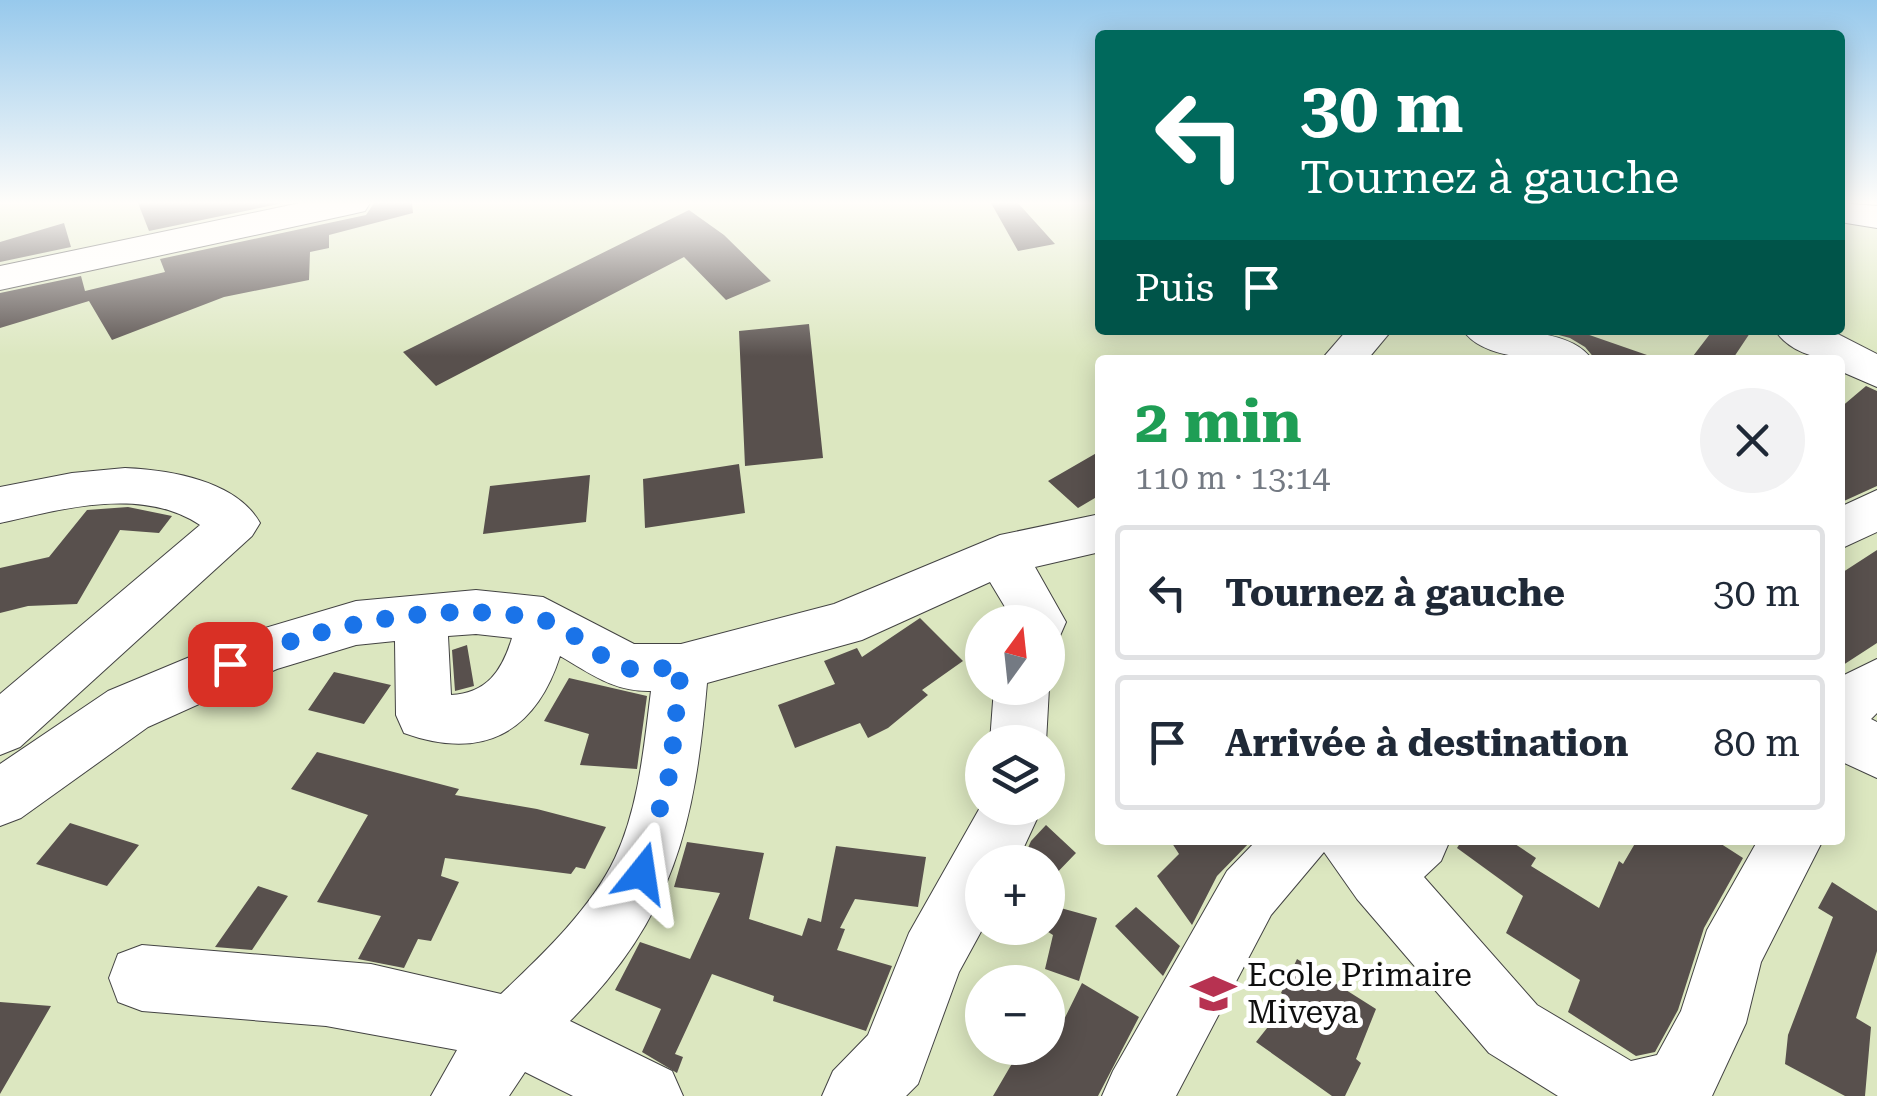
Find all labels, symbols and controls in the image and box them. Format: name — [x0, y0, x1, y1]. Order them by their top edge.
text: 30 m — [1300, 67, 1464, 149]
icon: left — [1135, 70, 1265, 200]
text: Tournez à gauche — [1300, 151, 1679, 204]
icon: arrive — [1234, 260, 1289, 315]
text: Puis — [1135, 266, 1214, 310]
text: 2 min — [1135, 386, 1302, 457]
button: close — [1700, 388, 1805, 493]
text: 110 m · 13:14 — [1135, 459, 1330, 497]
icon: left — [1140, 565, 1195, 620]
text: Tournez à gauche — [1225, 571, 1565, 615]
text: 30 m — [1713, 571, 1800, 615]
north arrow — [965, 605, 1065, 705]
map controls — [965, 605, 1065, 1065]
pin — [188, 622, 273, 707]
icon: arrive — [203, 637, 258, 692]
icon: arrive — [1140, 715, 1195, 770]
text: Arrivée à destination — [1225, 721, 1629, 765]
text: 80 m — [1713, 721, 1800, 765]
button: layers — [965, 725, 1065, 825]
position arrow — [590, 821, 694, 925]
button: + — [965, 845, 1065, 945]
place label: Ecole Primaire Miveya — [1247, 956, 1472, 1031]
button: − — [965, 965, 1065, 1065]
school or university icon: Ecole Primaire Miveya — [1190, 969, 1238, 1017]

